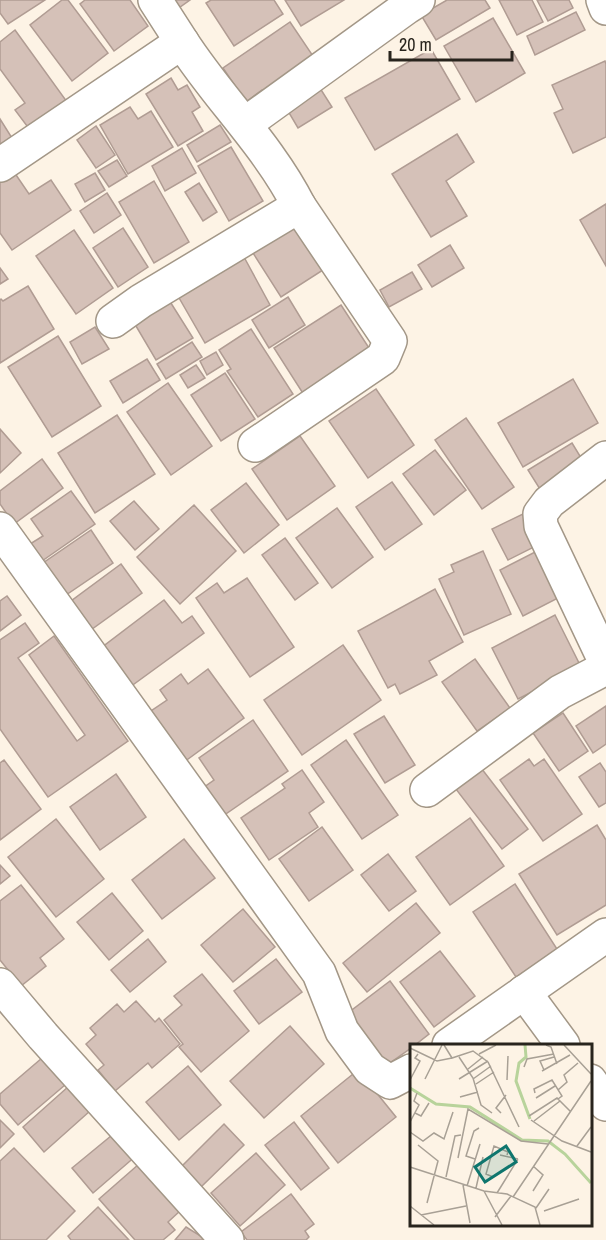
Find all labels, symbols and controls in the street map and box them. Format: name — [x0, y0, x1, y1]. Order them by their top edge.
scale bar — [390, 24, 512, 62]
text: 20 m — [399, 32, 432, 57]
inset map — [410, 1044, 591, 1225]

